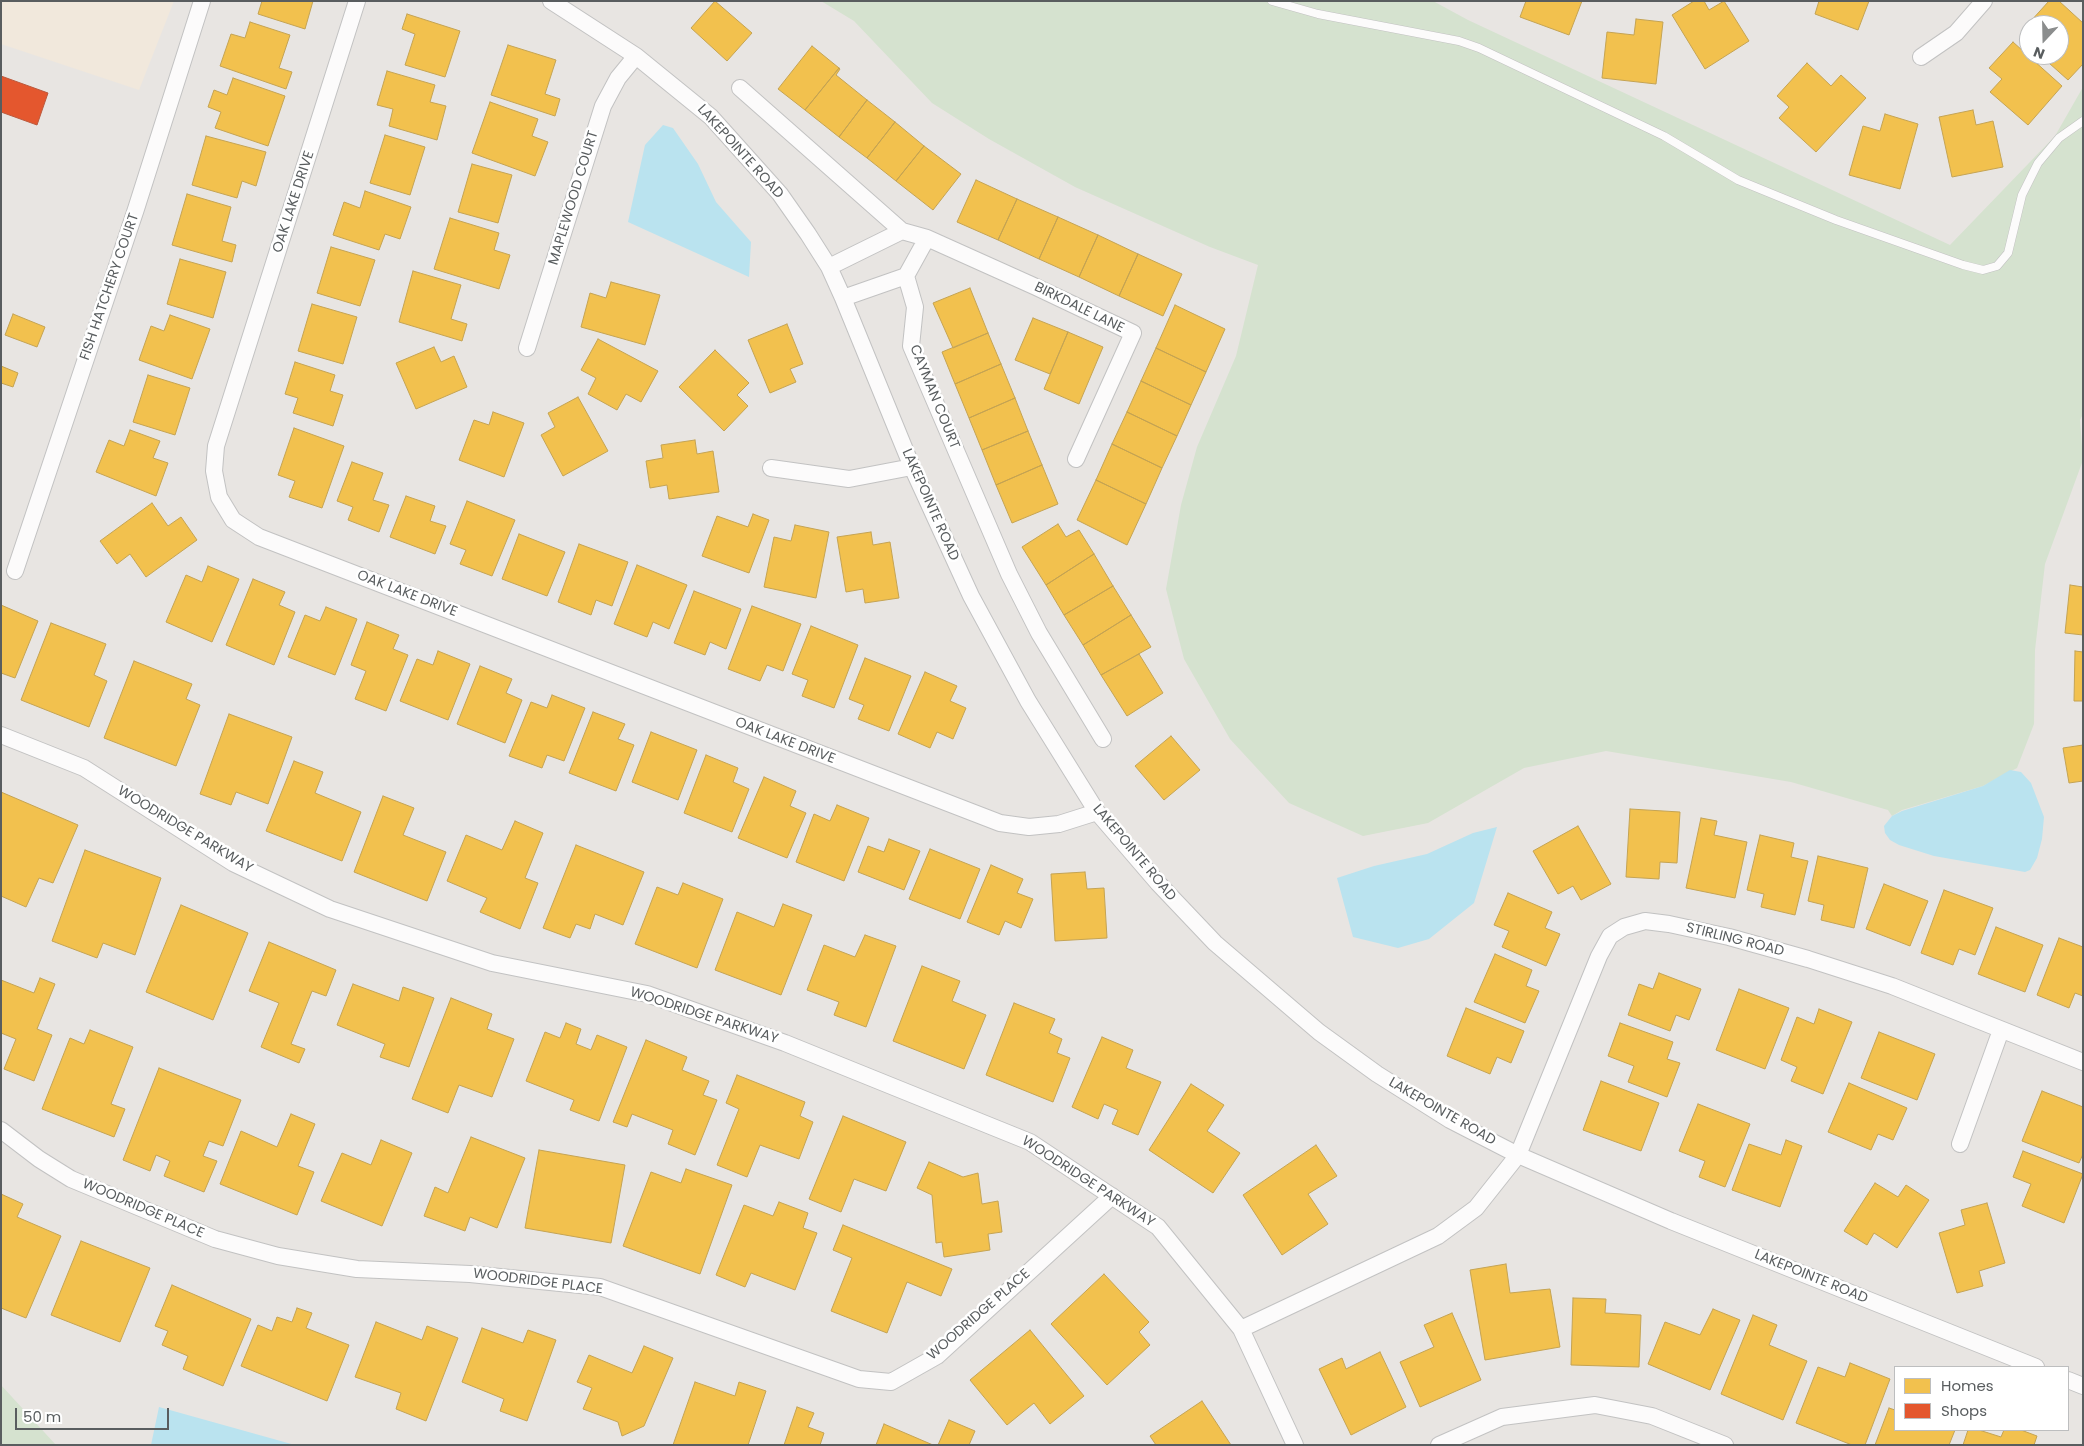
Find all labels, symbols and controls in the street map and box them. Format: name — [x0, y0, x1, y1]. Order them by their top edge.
north arrow — [2019, 15, 2069, 65]
text: N — [2030, 42, 2047, 64]
street label: LAKEPOINTE ROAD — [693, 101, 787, 203]
street label: MAPLEWOOD COURT — [546, 129, 602, 267]
street label: OAK LAKE DRIVE — [270, 149, 318, 255]
street label: FISH HATCHERY COURT — [77, 211, 143, 363]
street label: BIRKDALE LANE — [1031, 279, 1127, 337]
street label: CAYMAN COURT — [905, 342, 963, 452]
street label: LAKEPOINTE ROAD — [898, 446, 962, 564]
street label: OAK LAKE DRIVE — [355, 567, 459, 621]
street label: OAK LAKE DRIVE — [733, 714, 837, 768]
street label: WOODRIDGE PARKWAY — [114, 783, 256, 877]
street label: LAKEPOINTE ROAD — [1089, 801, 1179, 905]
street label: STIRLING ROAD — [1684, 920, 1786, 960]
street label: WOODRIDGE PARKWAY — [628, 984, 780, 1048]
street label: LAKEPOINTE ROAD — [1385, 1075, 1499, 1149]
street label: WOODRIDGE PARKWAY — [1018, 1133, 1158, 1231]
street label: WOODRIDGE PLACE — [80, 1176, 206, 1242]
street label: LAKEPOINTE ROAD — [1752, 1247, 1870, 1307]
street label: WOODRIDGE PLACE — [472, 1266, 604, 1298]
street label: WOODRIDGE PLACE — [924, 1266, 1034, 1364]
legend — [1894, 1366, 2069, 1431]
text: Homes — [1941, 1375, 1994, 1396]
scale bar — [18, 1398, 171, 1430]
text: Shops — [1941, 1400, 1987, 1421]
text: 50 m — [23, 1406, 61, 1427]

